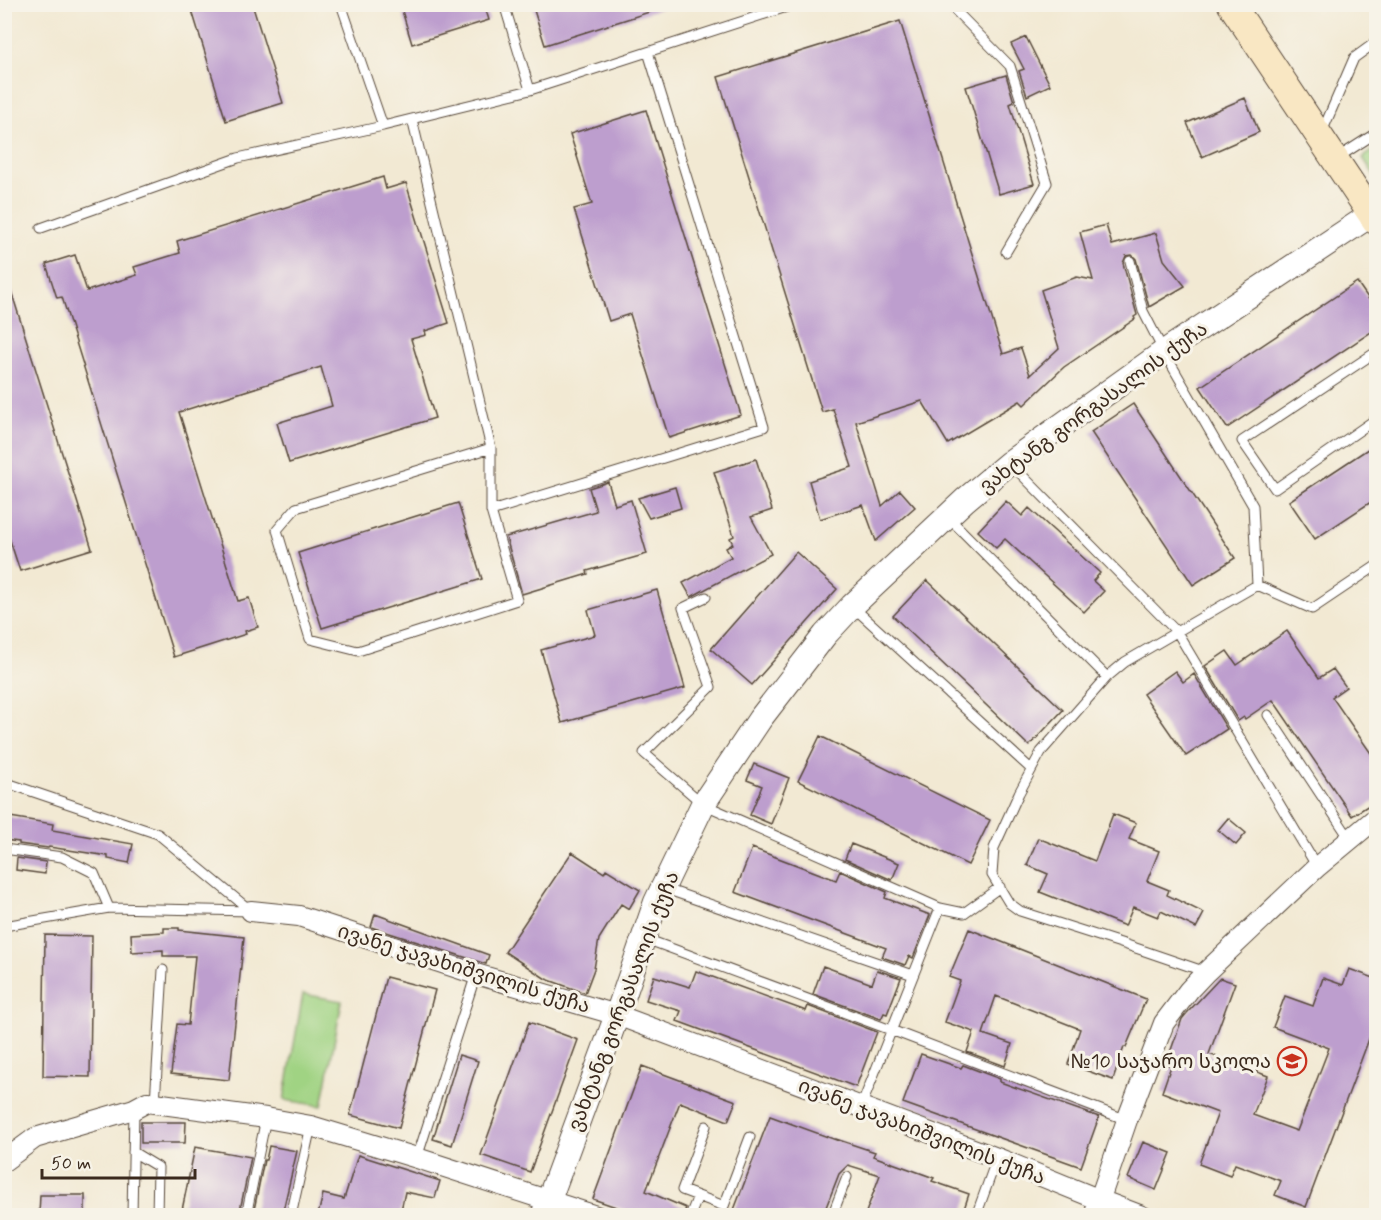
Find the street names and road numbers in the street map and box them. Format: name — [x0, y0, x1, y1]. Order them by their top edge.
street label: ვახტანგ გორგასალის ქუჩა — [974, 316, 1214, 500]
street label: ვახტანგ გორგასალის ქუჩა — [562, 868, 686, 1135]
street label: ივანე ჯავახიშვილის ქუჩა — [334, 918, 593, 1021]
street label: ივანე ჯავახიშვილის ქუჩა — [794, 1073, 1049, 1192]

